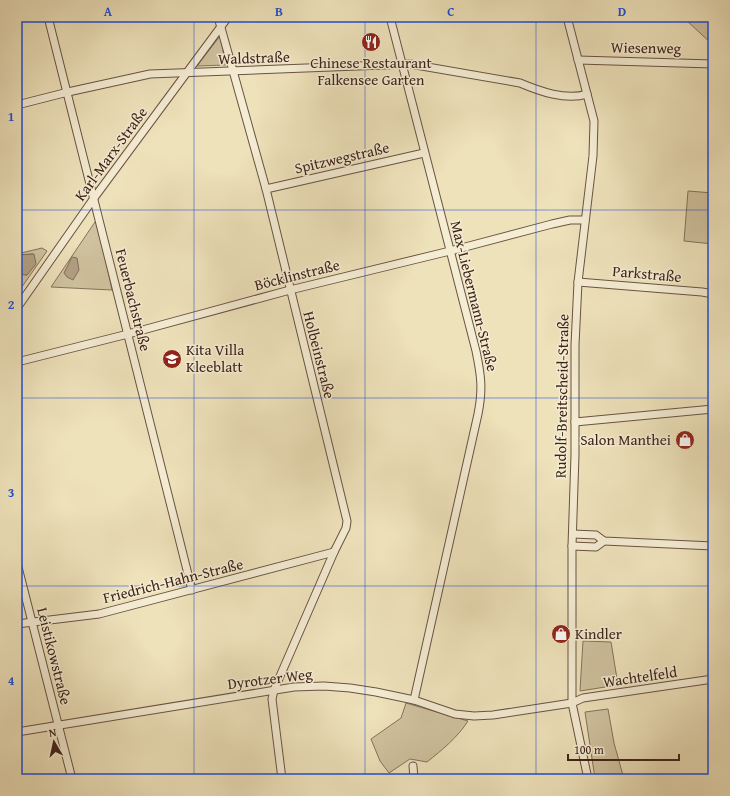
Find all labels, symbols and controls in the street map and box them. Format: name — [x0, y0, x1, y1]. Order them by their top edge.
text: A — [104, 2, 113, 21]
text: B — [275, 2, 283, 21]
text: C — [447, 2, 455, 21]
text: D — [618, 2, 626, 21]
restaurant icon: Chinese Restaurant Falkensee Garten — [360, 31, 382, 53]
street label: Wiesenweg — [611, 36, 682, 59]
street label: Waldstraße — [218, 46, 290, 69]
place label: Chinese Restaurant Falkensee Garten — [310, 52, 432, 90]
street label: Karl-Marx-Straße — [69, 102, 152, 205]
text: 1 — [8, 107, 14, 126]
street label: Spitzwegstraße — [292, 136, 391, 179]
street label: Max-Liebermann-Straße — [446, 218, 503, 373]
street label: Feuerbachstraße — [111, 246, 156, 353]
street label: Böcklinstraße — [252, 254, 342, 295]
street label: Parkstraße — [612, 260, 682, 287]
text: 2 — [8, 295, 15, 314]
street label: Holbeinstraße — [298, 309, 340, 401]
street label: Rudolf-Breitscheid-Straße — [550, 314, 573, 478]
place label: Kita Villa Kleeblatt — [186, 339, 244, 377]
school or university icon: Kita Villa Kleeblatt — [161, 348, 183, 370]
place label: Salon Manthei — [580, 429, 671, 450]
shop icon: Salon Manthei — [674, 429, 696, 451]
text: 3 — [8, 483, 14, 502]
street label: Friedrich-Hahn-Straße — [101, 553, 245, 608]
street label: Leistikowstraße — [32, 605, 77, 707]
shop icon: Kindler — [550, 623, 572, 645]
place label: Kindler — [575, 623, 622, 644]
street label: Wachtelfeld — [601, 661, 678, 692]
street label: Dyrotzer Weg — [226, 663, 314, 694]
text: 4 — [8, 671, 15, 690]
north arrow — [34, 722, 74, 762]
text: N — [48, 724, 58, 741]
scale bar — [568, 736, 679, 762]
text: 100 m — [574, 741, 604, 758]

